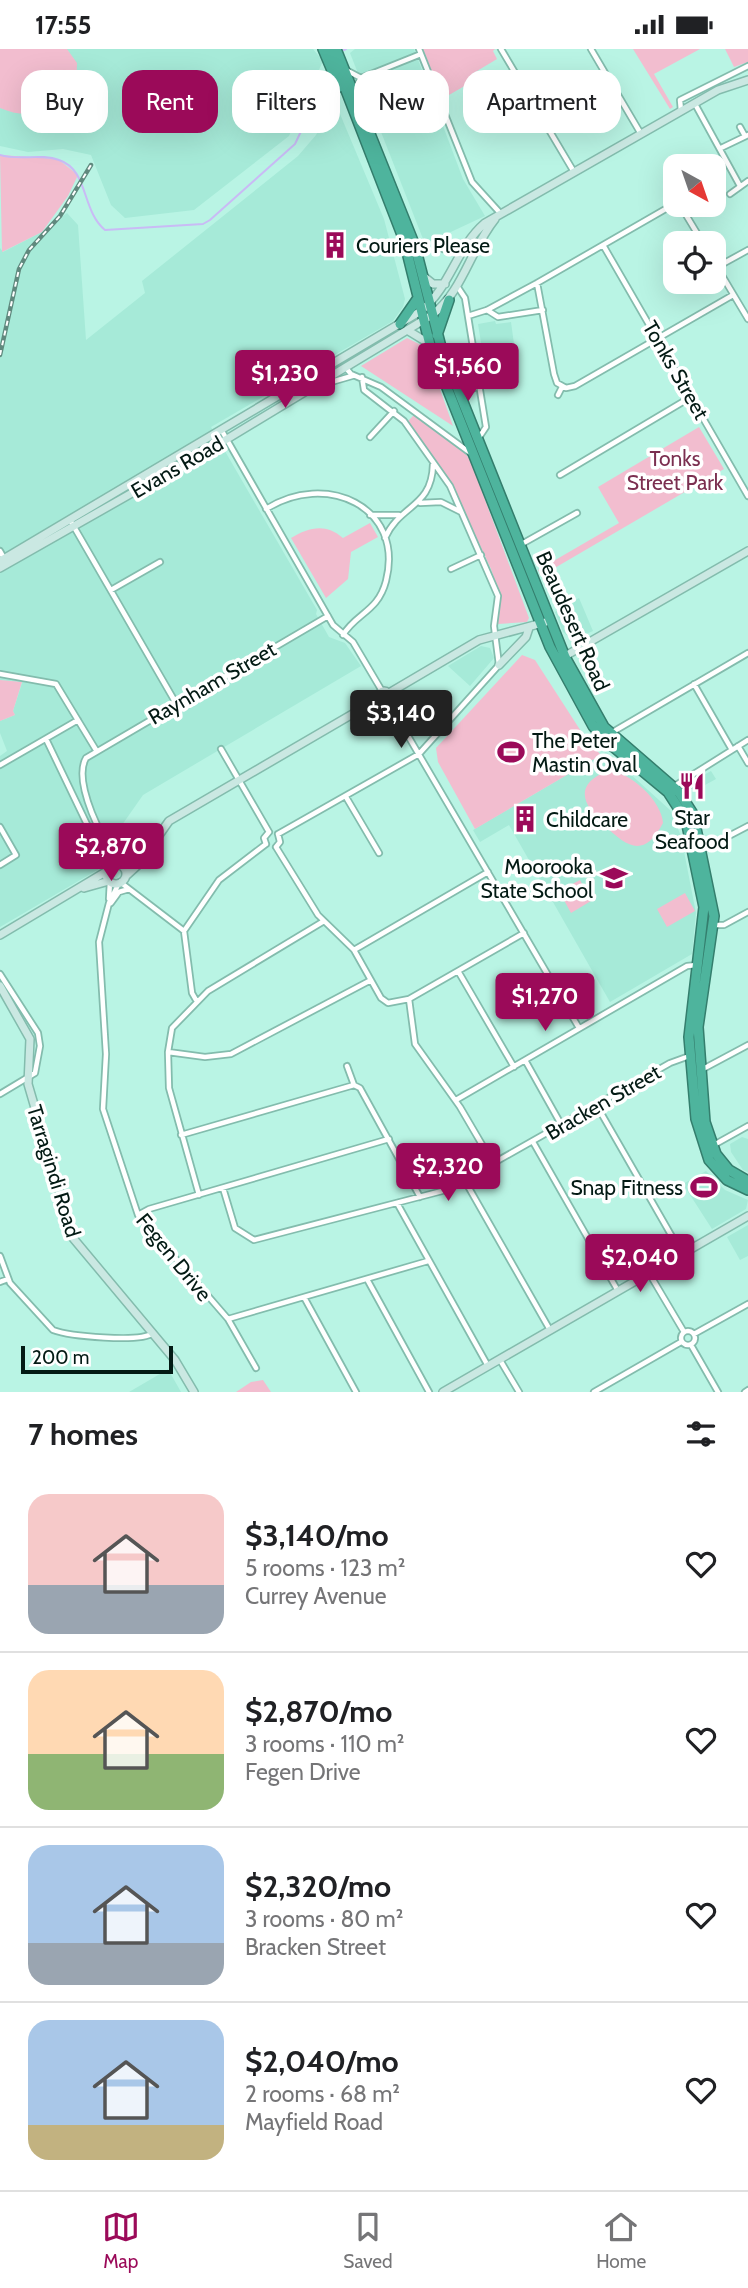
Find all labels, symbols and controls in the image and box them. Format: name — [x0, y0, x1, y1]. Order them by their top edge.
text: 17:55 — [35, 9, 92, 41]
chip: Buy — [21, 70, 108, 133]
chip: Rent — [122, 70, 218, 133]
chip: Filters — [232, 70, 340, 133]
chip: New — [354, 70, 449, 133]
chip: Apartment — [463, 70, 621, 133]
north arrow — [663, 154, 726, 217]
map controls — [663, 154, 726, 294]
building icon: Couriers Please — [320, 230, 350, 260]
button: locate — [663, 231, 726, 294]
place label: Couriers Please — [356, 233, 490, 258]
street label: Tonks Street — [638, 316, 714, 424]
pin: $1,560 — [411, 343, 525, 403]
pin: $1,230 — [228, 351, 342, 410]
text: $1,560 — [434, 352, 502, 380]
text: $1,230 — [251, 359, 319, 387]
street label: Evans Road — [126, 431, 228, 503]
park label: Tonks Street Park — [627, 446, 724, 495]
street label: Beaudesert Road — [531, 547, 615, 695]
street label: Raynham Street — [144, 636, 280, 730]
pin: $3,140 — [344, 691, 458, 750]
text: $3,140 — [366, 699, 436, 727]
place label: The Peter Mastin Oval — [532, 728, 637, 777]
sports icon: The Peter Mastin Oval — [496, 737, 526, 767]
restaurant icon: Star Seafood — [677, 771, 707, 801]
building icon: Childcare — [510, 804, 540, 834]
place label: Star Seafood — [655, 805, 729, 854]
place label: Childcare — [546, 807, 628, 832]
pin: $2,870 — [54, 823, 168, 883]
text: $2,870 — [75, 832, 147, 860]
place label: Moorooka State School — [480, 854, 593, 903]
school or university icon: Moorooka State School — [599, 863, 629, 893]
pin: $1,270 — [488, 974, 602, 1033]
text: $1,270 — [511, 982, 579, 1010]
street label: Bracken Street — [541, 1059, 665, 1145]
street label: Tarragindi Road — [22, 1102, 86, 1240]
pin: $2,320 — [391, 1143, 505, 1203]
text: $2,320 — [412, 1152, 484, 1180]
sports icon: Snap Fitness — [689, 1172, 719, 1202]
place label: Snap Fitness — [570, 1175, 683, 1200]
street label: Fegen Drive — [131, 1208, 217, 1306]
pin: $2,040 — [583, 1235, 697, 1294]
text: $2,040 — [601, 1243, 679, 1271]
scale bar — [21, 1343, 173, 1375]
text: 200 m — [32, 1346, 89, 1369]
icon: filters — [682, 1415, 720, 1453]
text: 7 homes — [28, 1416, 138, 1453]
text: $3,140/mo — [245, 1517, 389, 1554]
icon: home — [84, 1522, 168, 1606]
icon: heart — [682, 1545, 720, 1583]
text: 5 rooms · 123 m² — [245, 1554, 405, 1582]
text: Currey Avenue — [245, 1582, 387, 1610]
text: $2,870/mo — [245, 1693, 392, 1730]
icon: home — [84, 1698, 168, 1782]
icon: heart — [682, 1721, 720, 1759]
text: 3 rooms · 110 m² — [245, 1730, 404, 1758]
text: Fegen Drive — [245, 1758, 361, 1786]
text: $2,320/mo — [245, 1868, 391, 1905]
icon: home — [84, 1873, 168, 1957]
icon: heart — [682, 1896, 720, 1934]
text: 3 rooms · 80 m² — [245, 1905, 403, 1933]
text: Bracken Street — [245, 1933, 386, 1961]
text: $2,040/mo — [245, 2043, 399, 2080]
icon: home — [84, 2048, 168, 2132]
icon: heart — [682, 2071, 720, 2109]
text: 2 rooms · 68 m² — [245, 2080, 400, 2108]
text: Mayfield Road — [245, 2108, 383, 2136]
tab: Map — [102, 2208, 140, 2273]
tab: Saved — [343, 2208, 393, 2273]
tab: Home — [596, 2208, 646, 2273]

